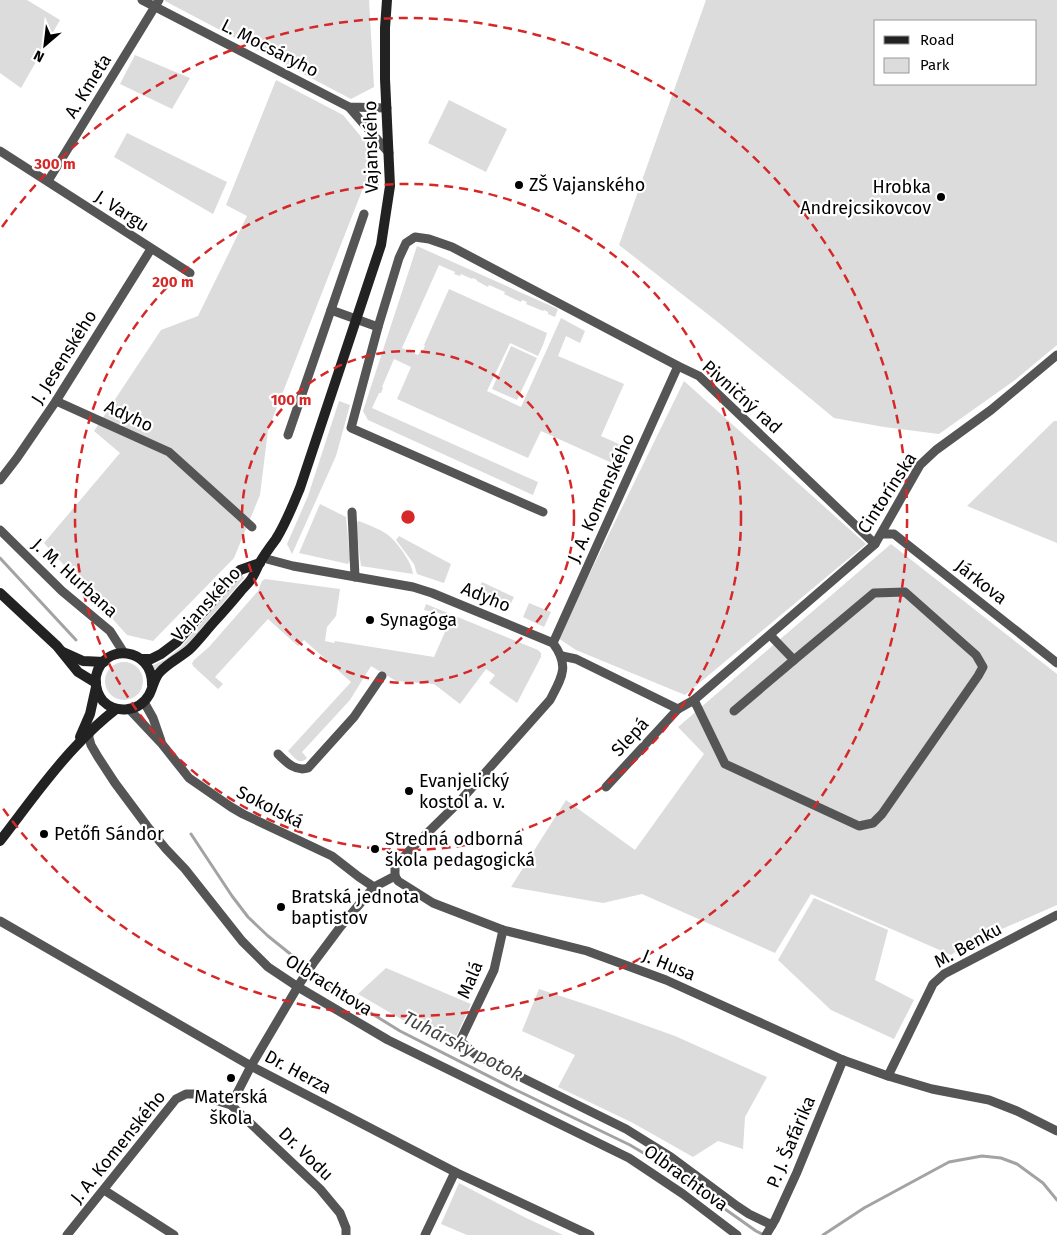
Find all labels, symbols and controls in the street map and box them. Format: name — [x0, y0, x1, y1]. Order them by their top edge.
street label: L. Mocsáryho — [218, 14, 322, 82]
north arrow — [20, 20, 70, 70]
legend — [874, 20, 1037, 85]
text: Road — [920, 31, 955, 49]
text: N — [31, 46, 47, 66]
street label: A. Kmeťa — [60, 50, 116, 122]
text: Park — [920, 56, 950, 74]
street label: Vajanského — [359, 101, 383, 193]
text: 300 m — [33, 155, 76, 173]
place label: ZŠ Vajanského — [529, 174, 645, 196]
place label: Hrobka Andrejcsikovcov — [800, 176, 931, 219]
marker: ZŠ Vajanského — [513, 179, 525, 191]
street label: J. Vargu — [91, 185, 153, 237]
marker: Hrobka Andrejcsikovcov — [935, 191, 947, 203]
text: 200 m — [152, 273, 194, 291]
street label: J. Jesenského — [26, 306, 102, 408]
street label: Pivničný rad — [698, 356, 786, 438]
text: 100 m — [271, 391, 311, 409]
street label: Adyho — [101, 395, 157, 437]
street label: J. A. Komenského — [563, 430, 639, 566]
street label: Cintorínska — [853, 448, 921, 538]
centre of rings — [399, 508, 417, 526]
street label: J. M. Hurbana — [28, 534, 122, 622]
street label: Járkova — [951, 555, 1011, 609]
street label: Vajanského — [167, 562, 245, 646]
street label: Adyho — [458, 577, 514, 617]
place label: Synagóga — [380, 609, 457, 631]
marker: Synagóga — [364, 614, 376, 626]
street label: Slepá — [607, 713, 653, 761]
place label: Evanjelický kostol a. v. — [419, 770, 509, 813]
street label: Sokolská — [233, 781, 307, 833]
marker: Evanjelický kostol a. v. — [403, 785, 415, 797]
place label: Petőfi Sándor — [54, 823, 164, 845]
marker: Petőfi Sándor — [38, 828, 50, 840]
place label: Stredná odborná škola pedagogická — [385, 828, 535, 871]
marker: Stredná odborná škola pedagogická — [369, 843, 381, 855]
place label: Bratská jednota baptistov — [291, 886, 419, 929]
marker: Bratská jednota baptistov — [275, 901, 287, 913]
street label: M. Benku — [930, 917, 1006, 973]
street label: J. Husa — [639, 944, 699, 986]
street label: Olbrachtova — [281, 950, 377, 1020]
street label: Malá — [452, 958, 488, 1002]
water label: Tuhársky potok — [399, 1006, 527, 1086]
street label: Dr. Herza — [261, 1045, 335, 1099]
marker: Materská škola — [225, 1072, 237, 1084]
street label: J. A. Komenského — [66, 1086, 170, 1208]
place label: Materská škola — [194, 1086, 268, 1129]
street label: P. J. Šafárika — [762, 1093, 820, 1191]
street label: Dr. Vodu — [274, 1123, 338, 1185]
street label: Olbrachtova — [640, 1140, 732, 1216]

